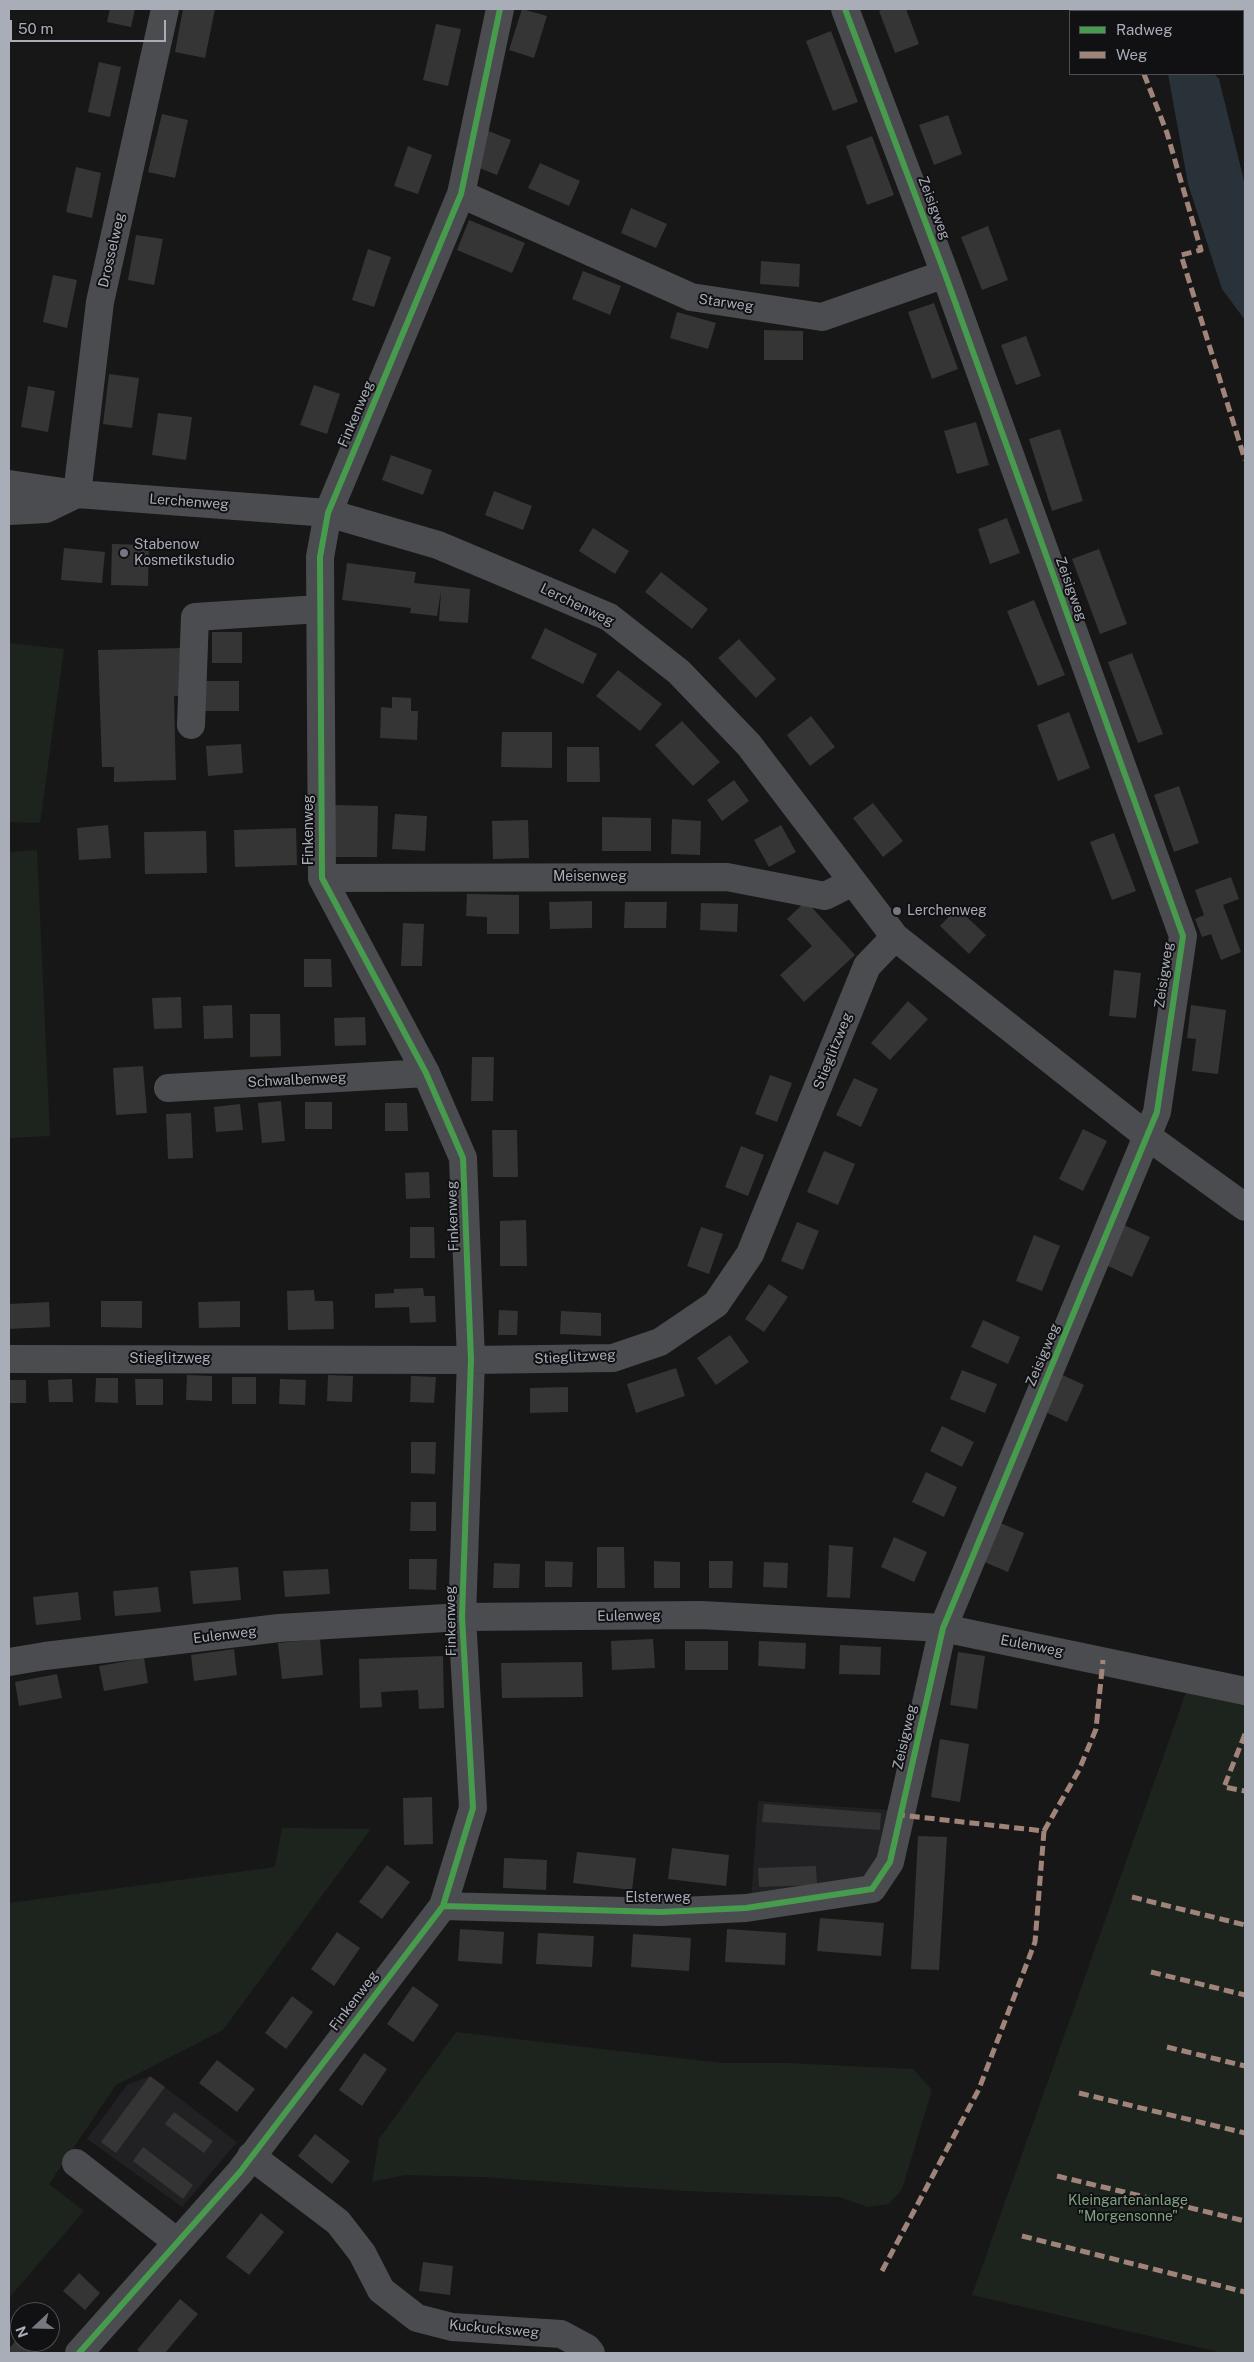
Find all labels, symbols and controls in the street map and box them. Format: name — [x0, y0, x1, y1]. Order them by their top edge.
scale bar — [12, 10, 169, 42]
legend — [1069, 10, 1244, 75]
text: 50 m — [18, 20, 53, 37]
text: Radweg — [1116, 21, 1173, 38]
text: Weg — [1116, 46, 1147, 63]
street label: Zeisigweg — [914, 174, 954, 242]
street label: Drosselweg — [95, 211, 129, 289]
street label: Starweg — [697, 291, 755, 315]
street label: Finkenweg — [334, 378, 378, 450]
street label: Lerchenweg — [149, 491, 229, 513]
place label: Stabenow Kosmetikstudio — [134, 537, 235, 570]
marker: Stabenow Kosmetikstudio — [118, 547, 130, 559]
street label: Zeisigweg — [1052, 555, 1090, 623]
street label: Lerchenweg — [537, 580, 617, 630]
street label: Finkenweg — [301, 795, 317, 865]
street label: Meisenweg — [553, 869, 627, 885]
place label: Lerchenweg — [907, 903, 987, 919]
marker: Lerchenweg — [891, 905, 903, 917]
street label: Zeisigweg — [1151, 941, 1177, 1009]
street label: Stieglitzweg — [810, 1010, 856, 1092]
street label: Schwalbenweg — [247, 1069, 347, 1091]
street label: Finkenweg — [443, 1180, 463, 1252]
street label: Zeisigweg — [1022, 1321, 1064, 1389]
street label: Stieglitzweg — [534, 1346, 616, 1368]
street label: Stieglitzweg — [129, 1351, 211, 1367]
street label: Finkenweg — [442, 1586, 460, 1656]
street label: Eulenweg — [597, 1607, 661, 1625]
street label: Eulenweg — [192, 1623, 258, 1647]
street label: Eulenweg — [999, 1632, 1065, 1660]
street label: Zeisigweg — [889, 1703, 921, 1771]
street label: Elsterweg — [625, 1890, 691, 1906]
street label: Finkenweg — [326, 1968, 382, 2034]
park label: Kleingartenanlage "Morgensonne" — [1068, 2193, 1188, 2226]
north arrow — [10, 2302, 60, 2352]
street label: Kuckucksweg — [448, 2317, 540, 2341]
text: N — [13, 2324, 31, 2340]

